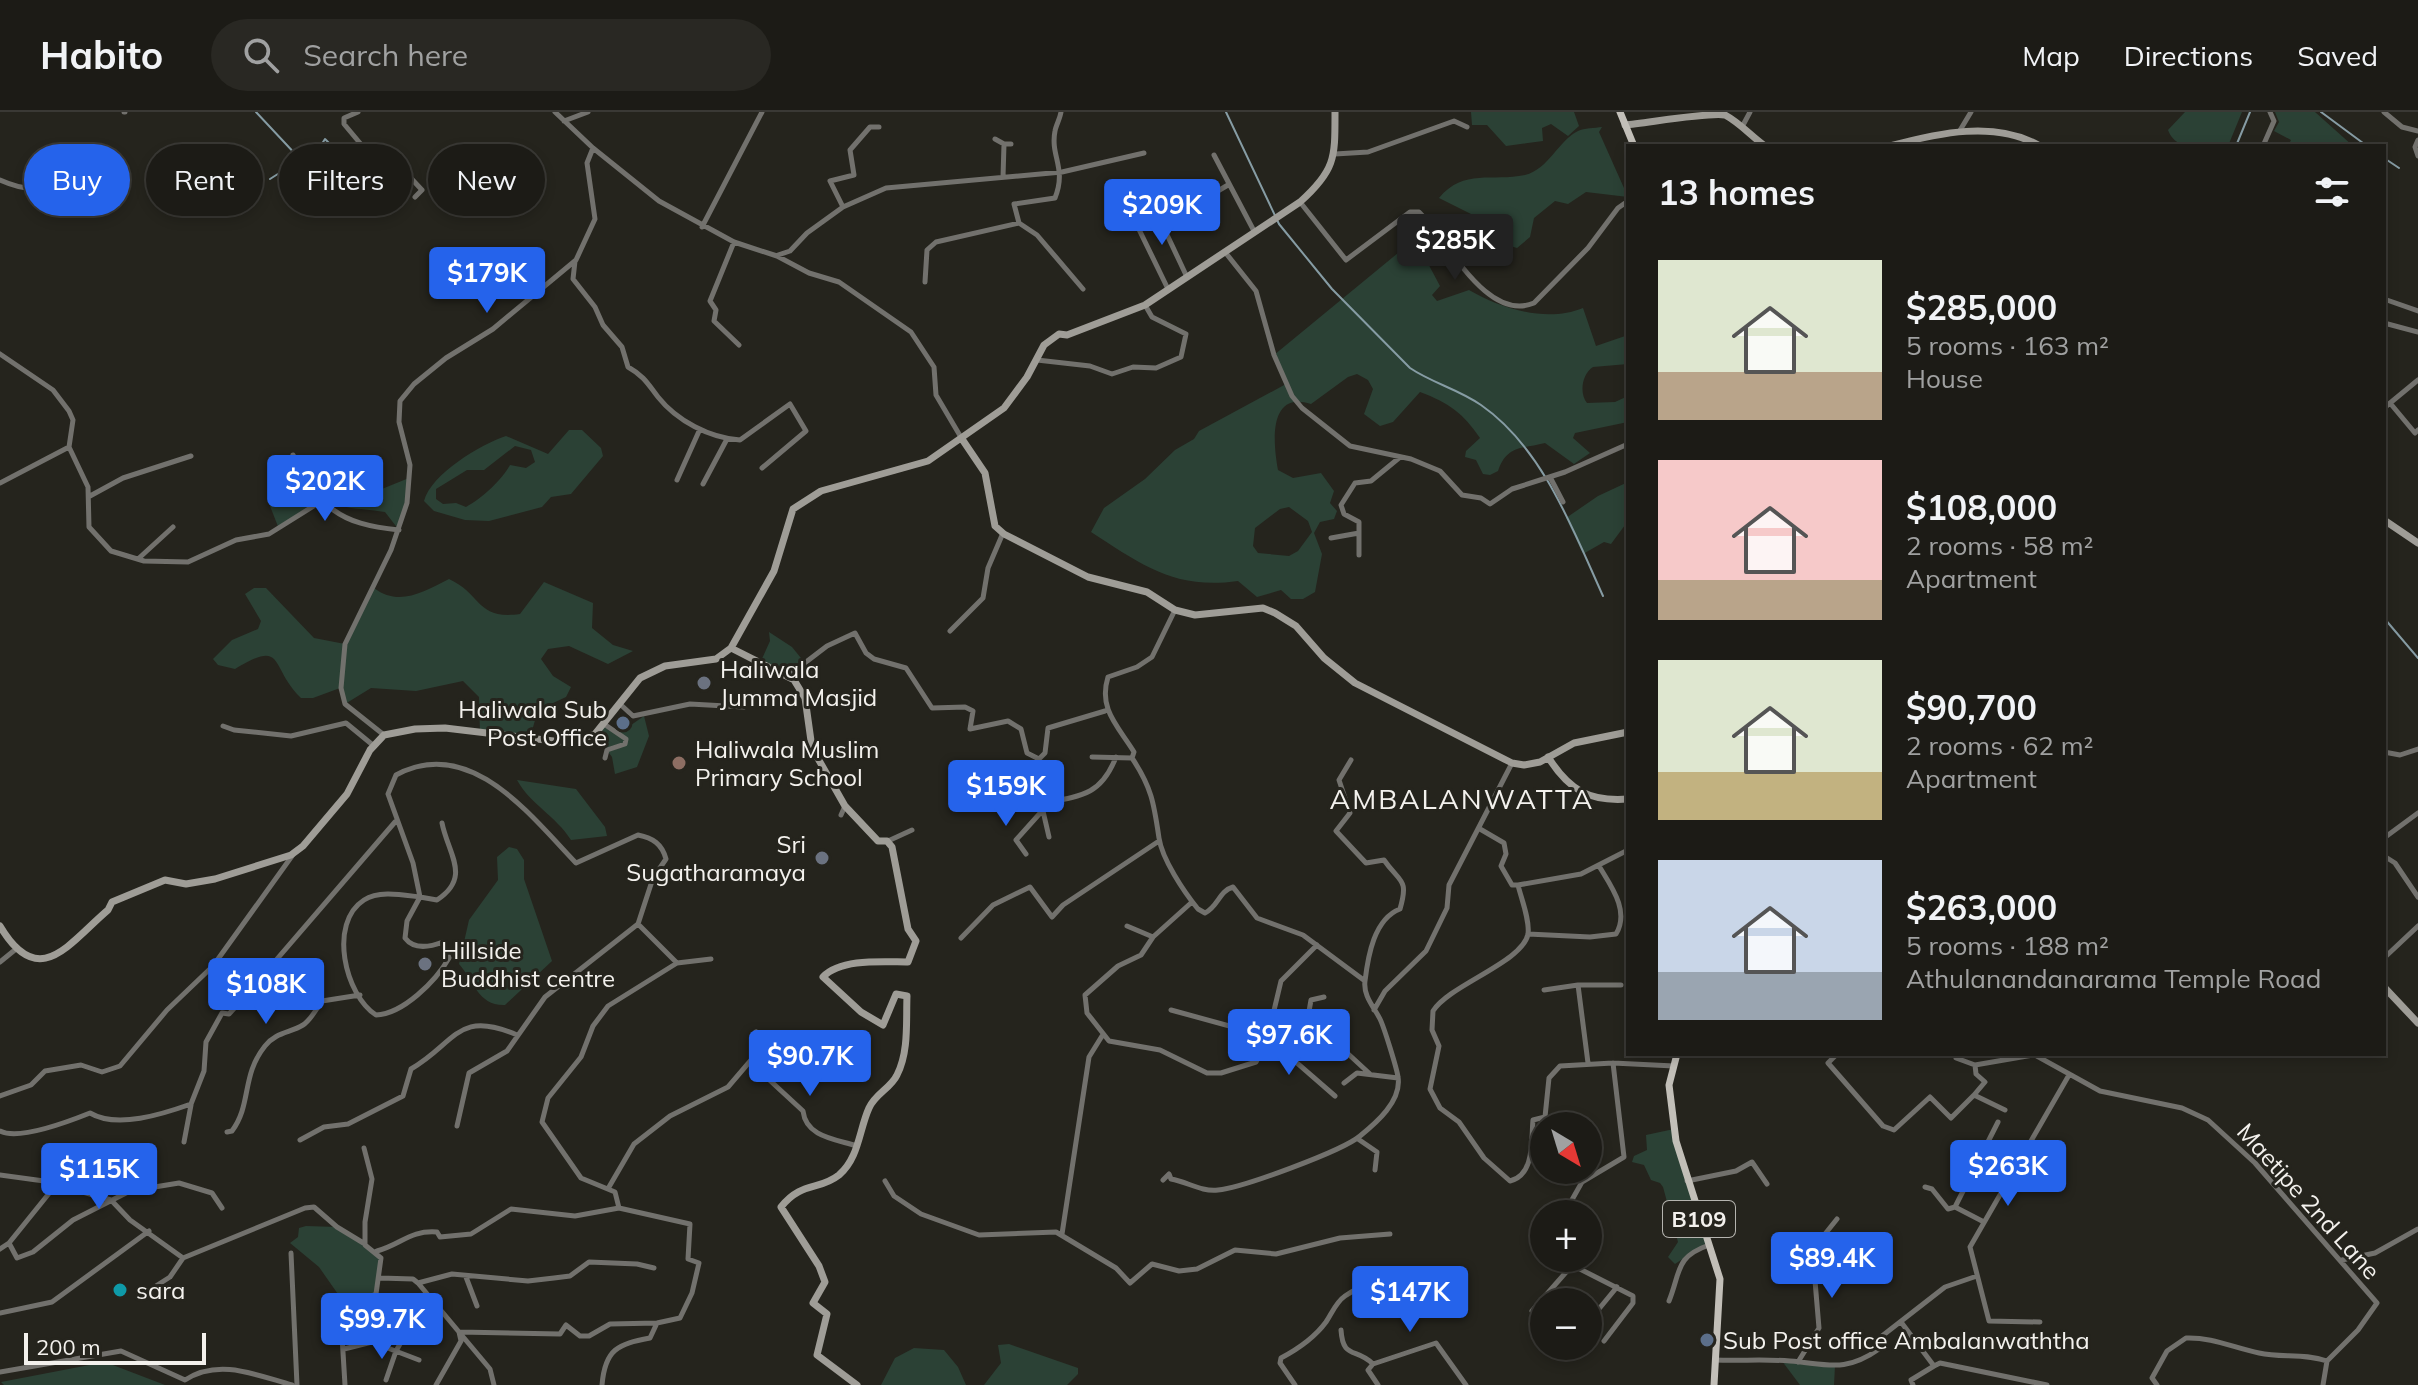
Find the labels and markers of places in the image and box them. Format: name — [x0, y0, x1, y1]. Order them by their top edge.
pin: $209K — [1106, 179, 1218, 247]
pin: $285K — [1399, 214, 1511, 282]
pin: $179K — [431, 247, 543, 315]
pin: $202K — [269, 455, 381, 523]
place label: Haliwala Jumma Masjid — [720, 654, 877, 712]
marker: Haliwala Jumma Masjid — [695, 674, 713, 692]
place label: Haliwala Sub Post Office — [458, 694, 607, 752]
marker: Haliwala Sub Post Office — [614, 714, 632, 732]
place label: Haliwala Muslim Primary School — [695, 734, 879, 792]
marker: Haliwala Muslim Primary School — [670, 754, 688, 772]
pin: $159K — [950, 760, 1062, 828]
place label: Sri Sugatharamaya — [626, 829, 806, 887]
marker: Sri Sugatharamaya — [813, 849, 831, 867]
place label: Hillside Buddhist centre — [441, 935, 615, 993]
marker: Hillside Buddhist centre — [416, 955, 434, 973]
pin: $108K — [210, 958, 322, 1026]
pin: $97.6K — [1224, 1009, 1354, 1077]
pin: $90.7K — [745, 1030, 875, 1098]
pin: $263K — [1952, 1140, 2064, 1208]
pin: $115K — [43, 1143, 155, 1211]
pin: $89.4K — [1767, 1232, 1897, 1300]
pin: $147K — [1354, 1266, 1466, 1334]
place label: sara — [136, 1275, 185, 1305]
marker: sara — [111, 1281, 129, 1299]
pin: $99.7K — [317, 1293, 447, 1361]
place label: Sub Post office Ambalanwaththa — [1723, 1325, 2090, 1355]
marker: Sub Post office Ambalanwaththa — [1698, 1331, 1716, 1349]

